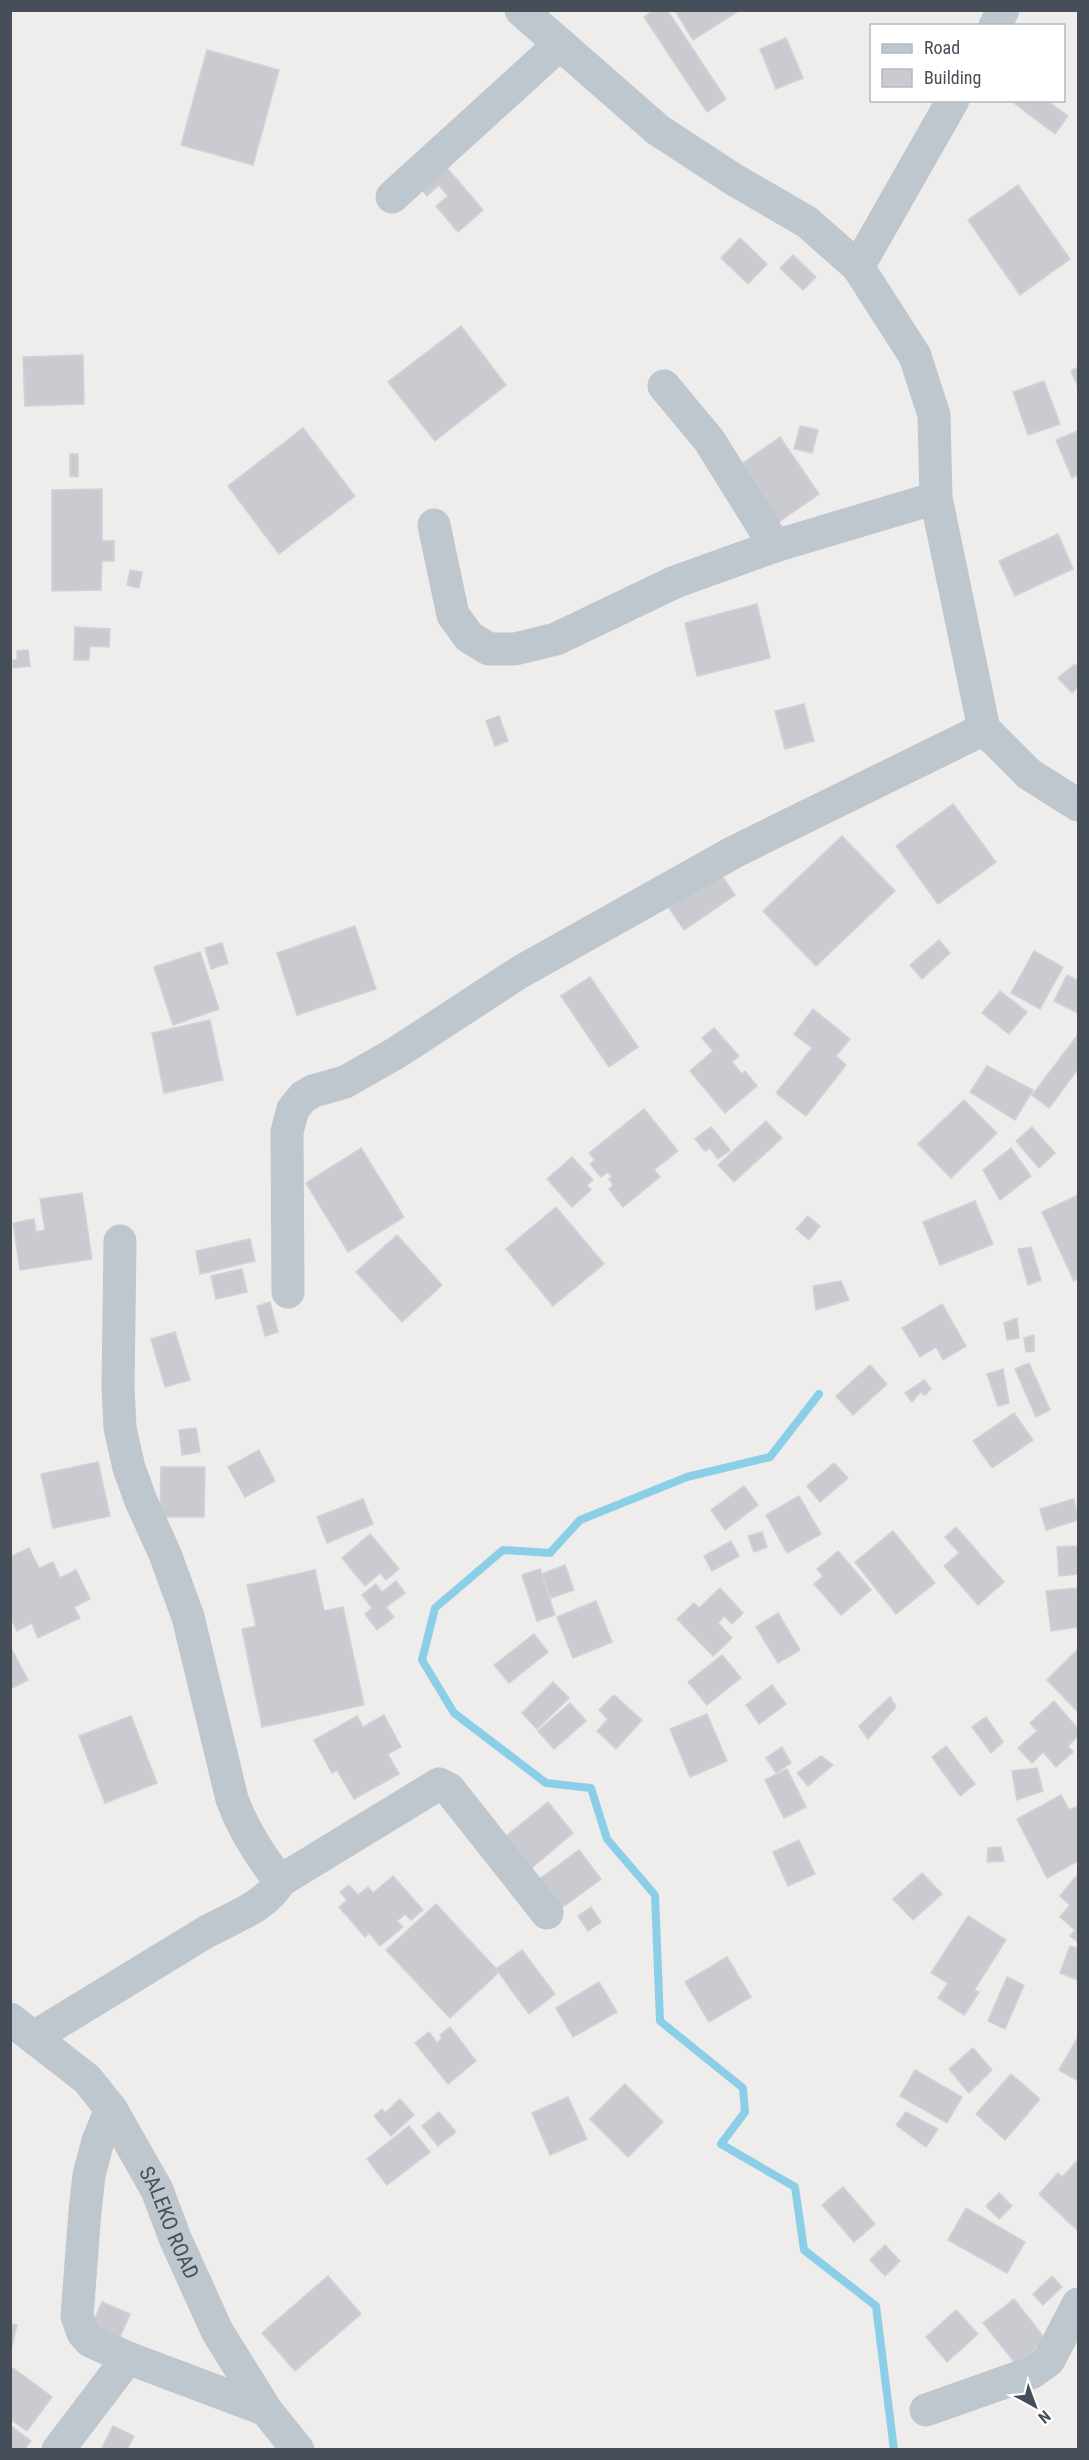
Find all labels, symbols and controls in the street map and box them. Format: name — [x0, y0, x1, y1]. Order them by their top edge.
legend — [870, 24, 1065, 102]
text: Road — [924, 37, 960, 58]
text: Building — [924, 67, 981, 88]
street label: SALEKO ROAD — [134, 2162, 204, 2283]
north arrow — [1005, 2376, 1065, 2436]
text: N — [1035, 2407, 1054, 2427]

